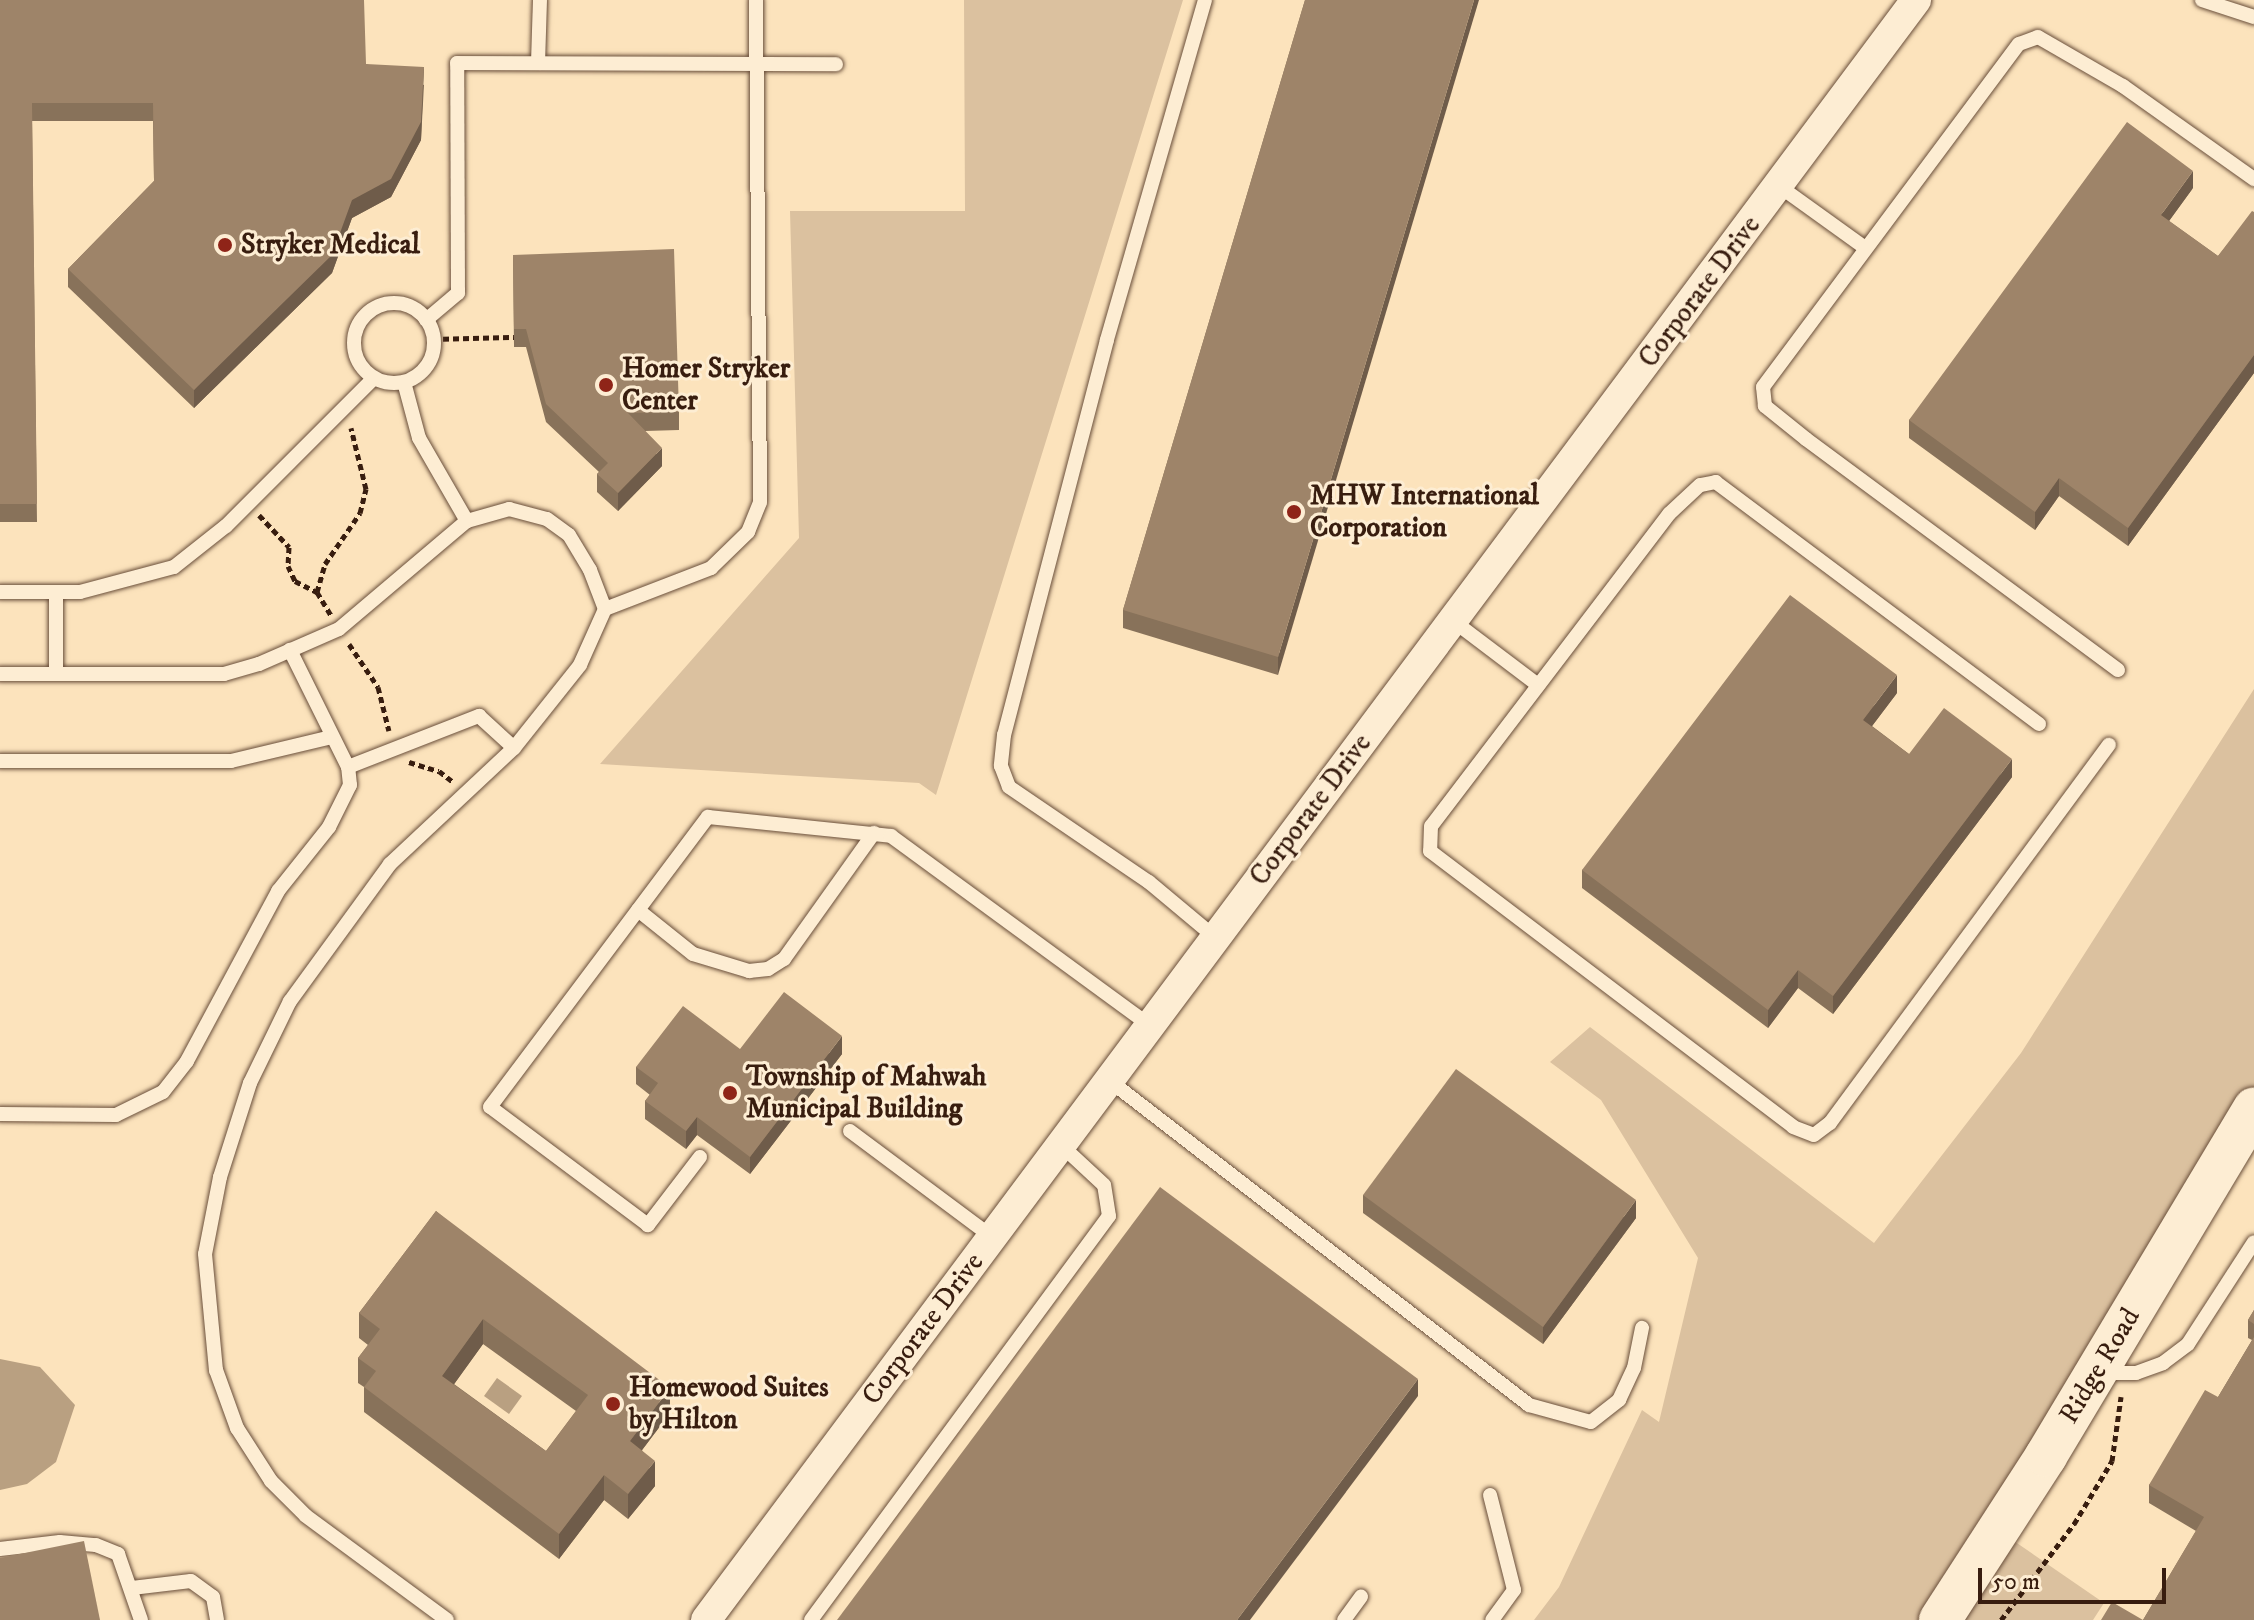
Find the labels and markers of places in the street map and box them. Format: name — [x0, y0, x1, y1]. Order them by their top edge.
place label: Stryker Medical — [241, 228, 420, 262]
marker: Stryker Medical — [216, 236, 234, 254]
place label: Homer Stryker Center — [622, 352, 790, 418]
marker: Homer Stryker Center — [597, 376, 615, 394]
place label: MHW International Corporation — [1310, 479, 1539, 545]
marker: MHW International Corporation — [1285, 503, 1303, 521]
place label: Township of Mahwah Municipal Building — [746, 1060, 987, 1126]
marker: Township of Mahwah Municipal Building — [721, 1084, 739, 1102]
place label: Homewood Suites by Hilton — [629, 1371, 829, 1437]
marker: Homewood Suites by Hilton — [604, 1395, 622, 1413]

